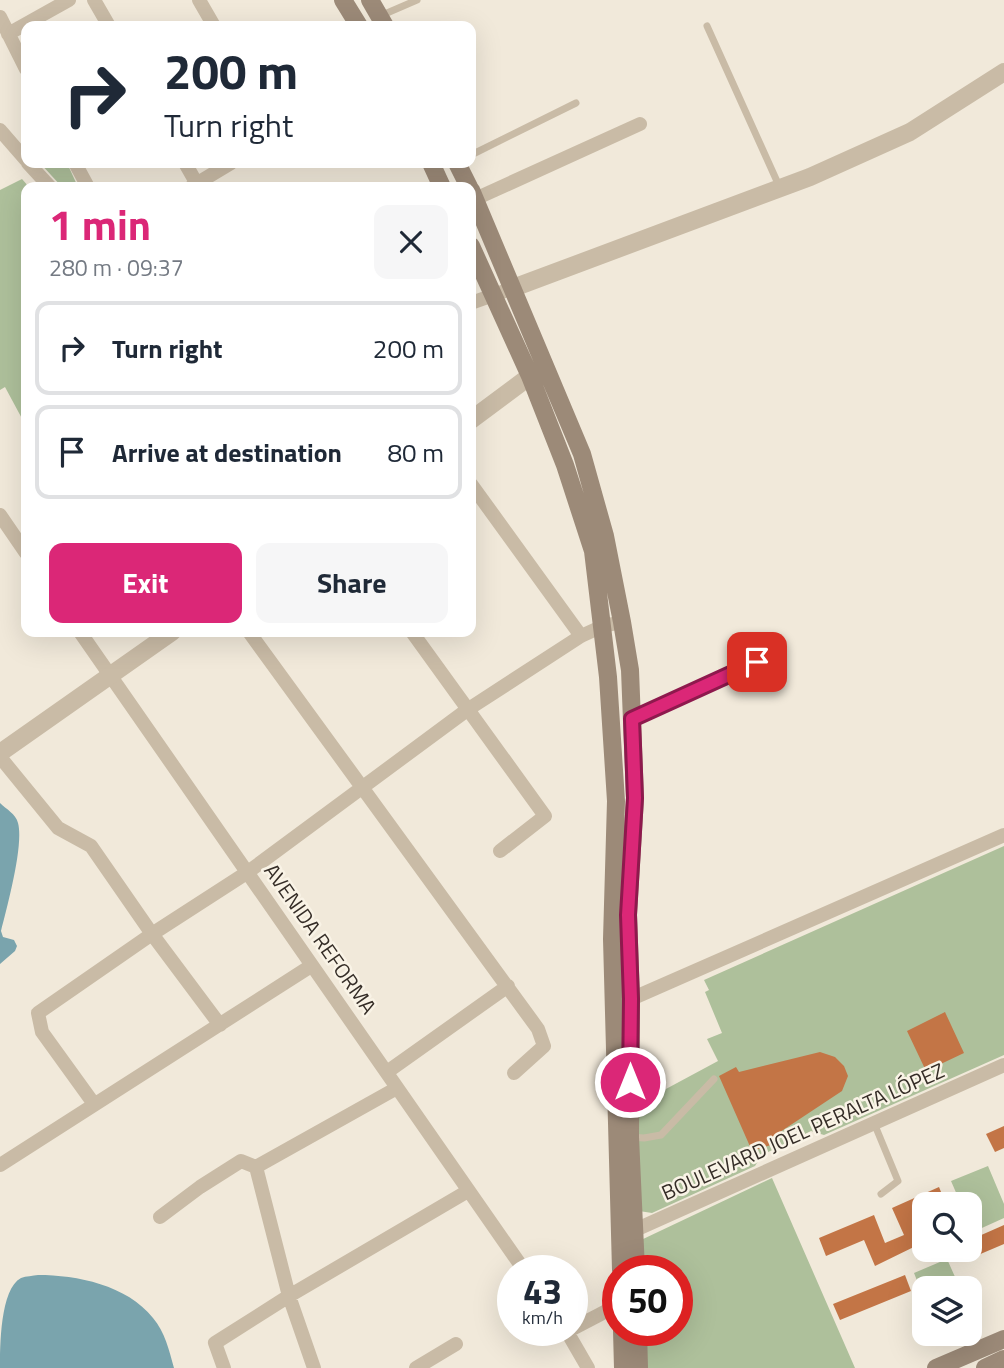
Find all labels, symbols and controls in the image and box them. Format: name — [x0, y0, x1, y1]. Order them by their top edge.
text: 200 m — [164, 33, 298, 108]
icon: right — [49, 49, 140, 140]
text: Turn right — [164, 101, 293, 149]
text: 1 min — [49, 192, 151, 256]
button: close — [374, 205, 448, 279]
text: 280 m · 09:37 — [49, 250, 184, 285]
icon: right — [53, 329, 91, 367]
text: Turn right — [112, 329, 223, 368]
text: 200 m — [373, 329, 444, 368]
icon: arrive — [53, 433, 91, 471]
text: Arrive at destination — [112, 433, 342, 472]
text: 80 m — [387, 433, 444, 472]
button: Exit — [49, 543, 242, 623]
button: Share — [256, 543, 448, 623]
pin — [727, 632, 787, 692]
icon: arrive — [738, 643, 776, 681]
street label: AVENIDA REFORMA — [257, 856, 385, 1021]
position arrow — [593, 1045, 667, 1119]
street label: BOULEVARD JOEL PERALTA LÓPEZ — [656, 1054, 949, 1208]
map controls — [912, 1192, 982, 1346]
button: search — [912, 1192, 982, 1262]
speed limit sign: 50 — [602, 1255, 693, 1346]
text: 43 — [523, 1264, 562, 1318]
button: layers — [912, 1276, 982, 1346]
text: km/h — [522, 1304, 563, 1331]

